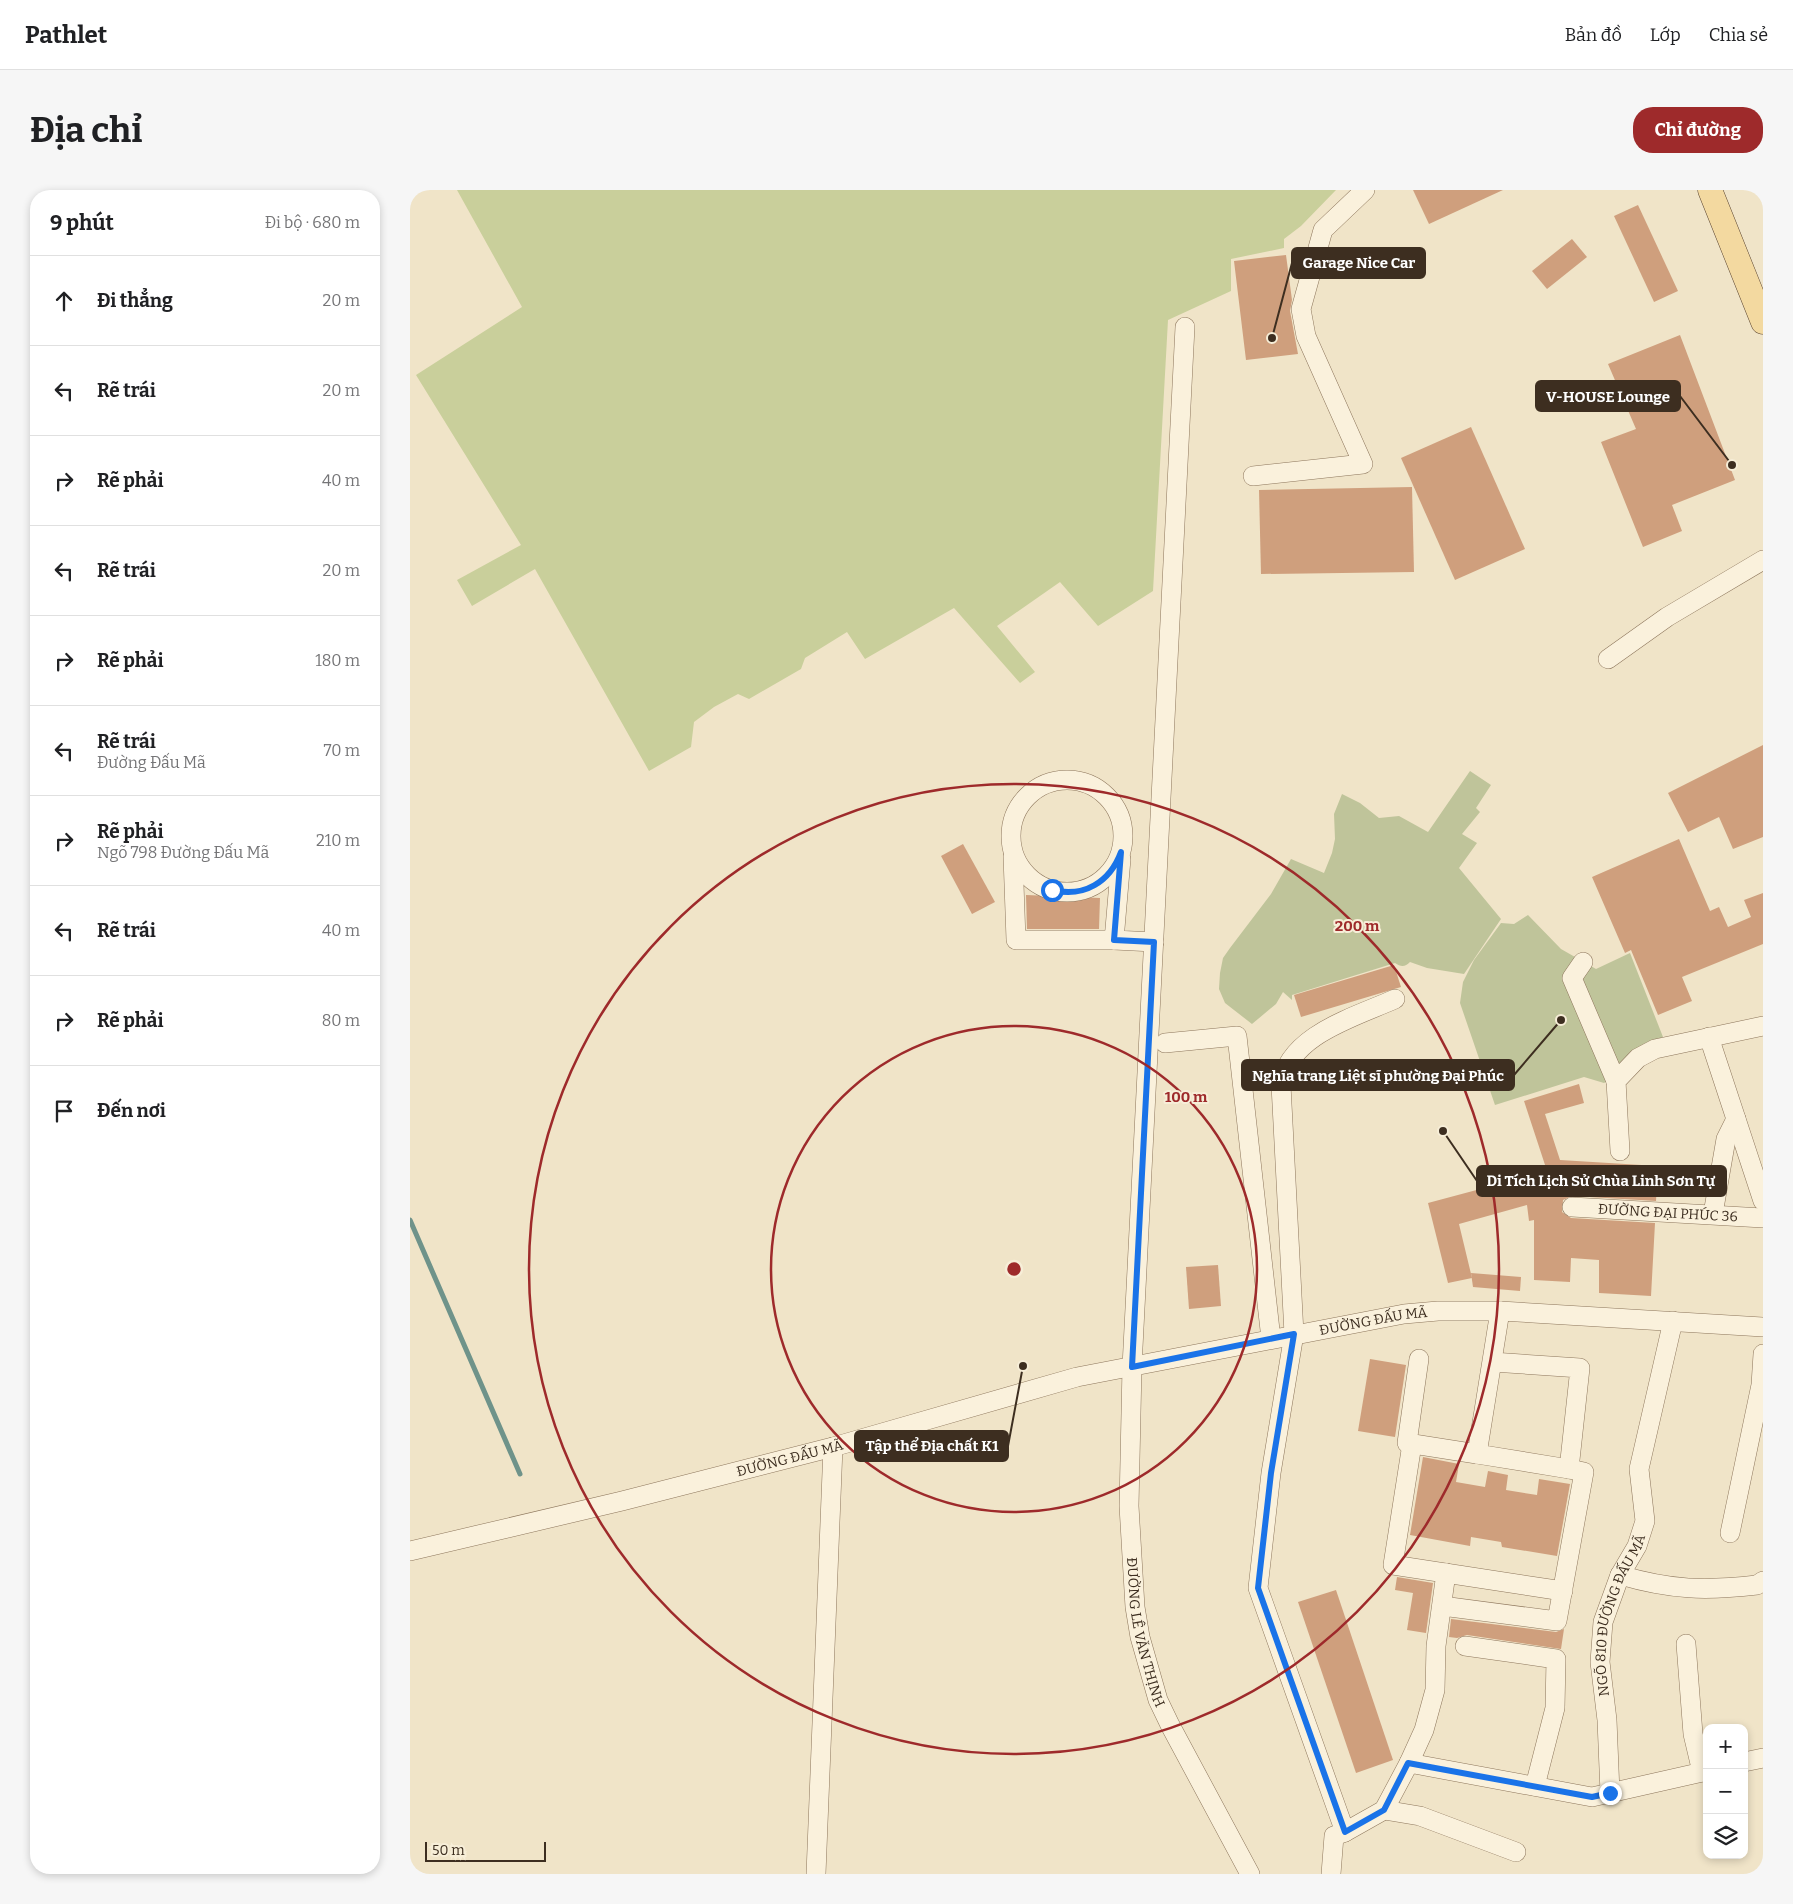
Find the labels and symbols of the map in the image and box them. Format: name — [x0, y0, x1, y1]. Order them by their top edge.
callout: Garage Nice Car — [1292, 248, 1425, 278]
text: Garage Nice Car — [1303, 254, 1415, 272]
callout: V-HOUSE Lounge — [1536, 381, 1680, 411]
text: V-HOUSE Lounge — [1546, 388, 1670, 406]
route start — [1041, 879, 1064, 902]
text: 200 m — [1335, 917, 1380, 935]
callout: Nghĩa trang Liệt sĩ phường Đại Phúc — [1242, 1060, 1514, 1090]
text: Nghĩa trang Liệt sĩ phường Đại Phúc — [1252, 1067, 1504, 1085]
text: 100 m — [1165, 1088, 1208, 1106]
callout: Di Tích Lịch Sử Chùa Linh Sơn Tự — [1477, 1166, 1726, 1196]
text: Di Tích Lịch Sử Chùa Linh Sơn Tự — [1487, 1172, 1716, 1190]
street label: ĐƯỜNG ĐẠI PHÚC 36 — [1598, 1200, 1738, 1225]
centre of rings — [1005, 1260, 1023, 1278]
street label: ĐƯỜNG ĐẤU MÃ — [1318, 1303, 1428, 1339]
callout: Tập thể Địa chất K1 — [855, 1431, 1008, 1461]
street label: ĐƯỜNG ĐẤU MÃ — [735, 1436, 845, 1480]
text: Tập thể Địa chất K1 — [866, 1437, 999, 1455]
street label: NGÕ 810 ĐƯỜNG ĐẤU MÃ — [1592, 1532, 1649, 1697]
street label: ĐƯỜNG LÊ VĂN THỊNH — [1124, 1557, 1169, 1710]
route end — [1599, 1782, 1622, 1805]
scale bar — [425, 1839, 546, 1862]

